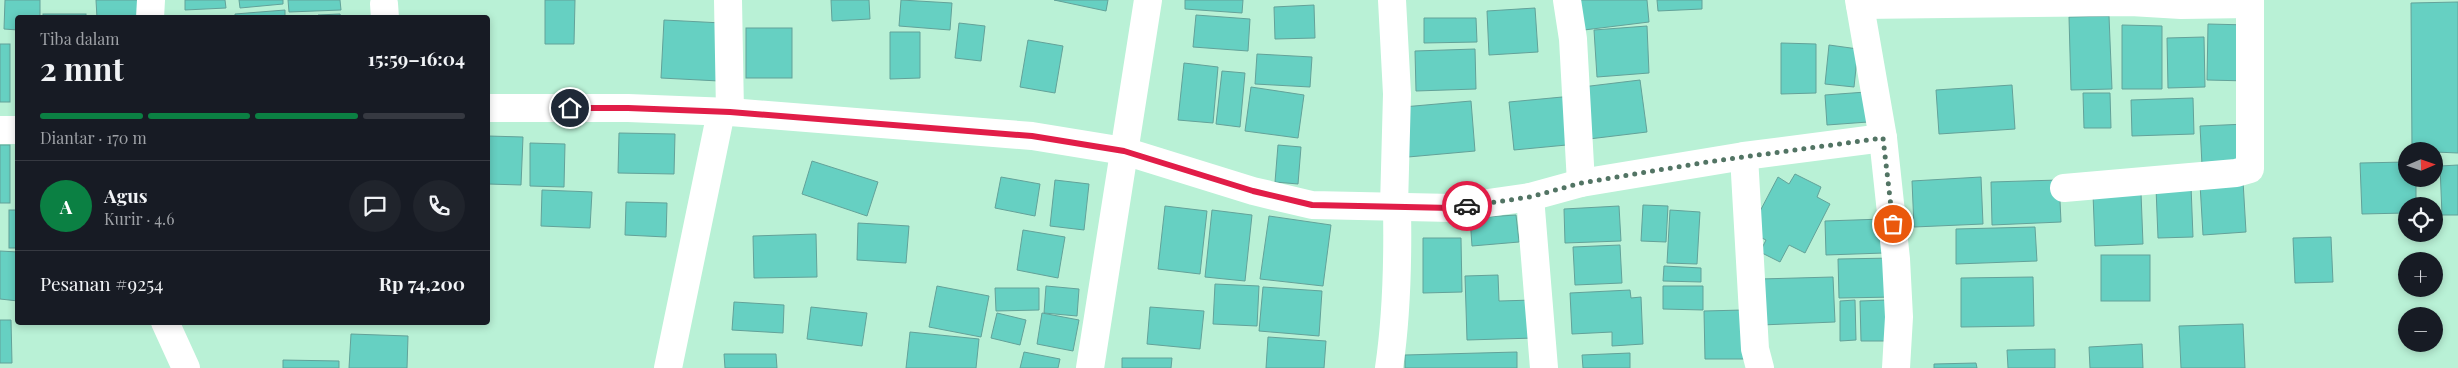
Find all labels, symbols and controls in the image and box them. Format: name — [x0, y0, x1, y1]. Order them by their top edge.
text: Tiba dalam — [40, 28, 119, 49]
text: 15:59–16:04 — [368, 45, 465, 71]
text: 2 mnt — [40, 46, 124, 89]
pin — [549, 87, 591, 129]
icon: home — [556, 94, 584, 122]
text: Diantar · 170 m — [40, 127, 147, 148]
north arrow — [2398, 142, 2442, 188]
map controls — [2398, 142, 2443, 352]
button: chat — [349, 180, 401, 232]
button: phone — [413, 180, 465, 232]
courier — [1442, 181, 1492, 231]
text: Agus — [104, 182, 147, 208]
icon: car — [1453, 192, 1481, 220]
text: A — [60, 193, 72, 219]
button: locate — [2398, 197, 2443, 242]
pin — [1872, 203, 1914, 245]
text: Kurir · 4.6 — [104, 208, 174, 229]
icon: bag — [1879, 210, 1907, 238]
button: + — [2398, 252, 2443, 297]
text: Pesanan #9254 — [40, 270, 164, 296]
text: Rp 74,200 — [379, 270, 465, 296]
button: − — [2398, 307, 2443, 352]

